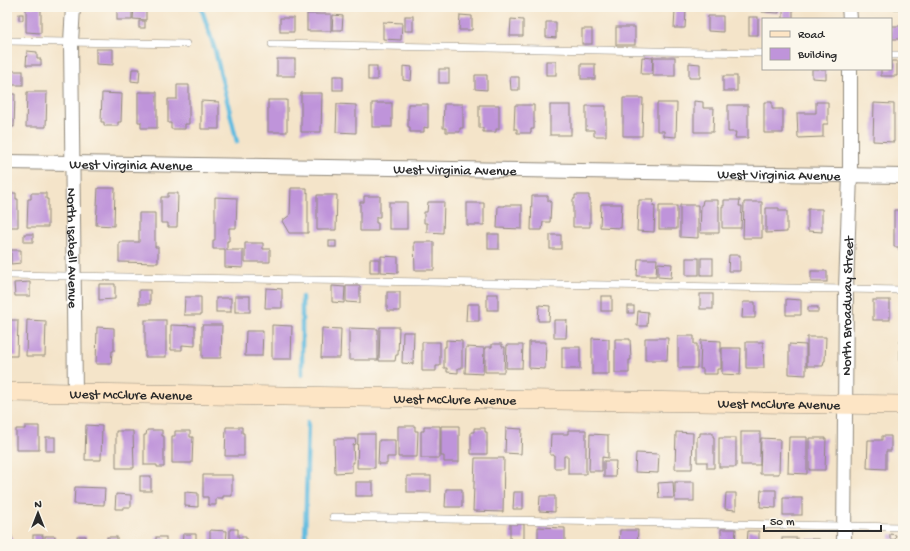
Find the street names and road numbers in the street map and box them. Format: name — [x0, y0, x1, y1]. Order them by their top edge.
street label: West Virginia Avenue — [69, 157, 193, 176]
street label: West Virginia Avenue — [393, 162, 517, 181]
street label: West Virginia Avenue — [717, 167, 841, 186]
street label: North Isabell Avenue — [62, 188, 80, 309]
street label: North Broadway Street — [839, 235, 859, 376]
street label: West McClure Avenue — [69, 387, 193, 406]
street label: West McClure Avenue — [393, 392, 517, 410]
street label: West McClure Avenue — [717, 396, 841, 415]

